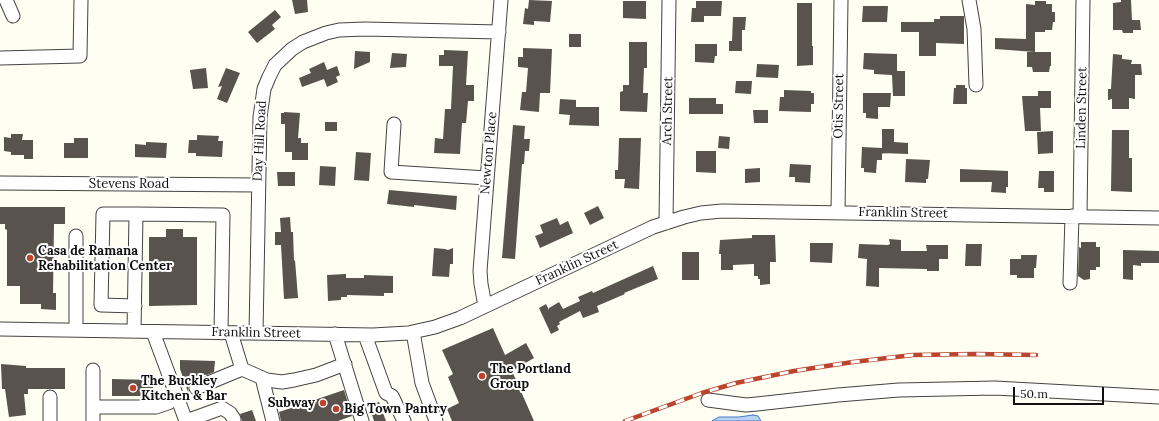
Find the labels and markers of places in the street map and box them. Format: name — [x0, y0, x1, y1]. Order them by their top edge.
place label: Casa de Ramana Rehabilitation Center — [38, 243, 172, 274]
marker: Casa de Ramana Rehabilitation Center — [25, 253, 35, 263]
place label: The Portland Group — [490, 361, 571, 392]
marker: The Portland Group — [477, 371, 487, 381]
place label: The Buckley Kitchen & Bar — [141, 373, 227, 404]
marker: The Buckley Kitchen & Bar — [128, 383, 138, 393]
place label: Subway — [268, 395, 315, 411]
marker: Subway — [318, 398, 328, 408]
place label: Big Town Pantry — [344, 401, 447, 417]
marker: Big Town Pantry — [331, 404, 341, 414]

